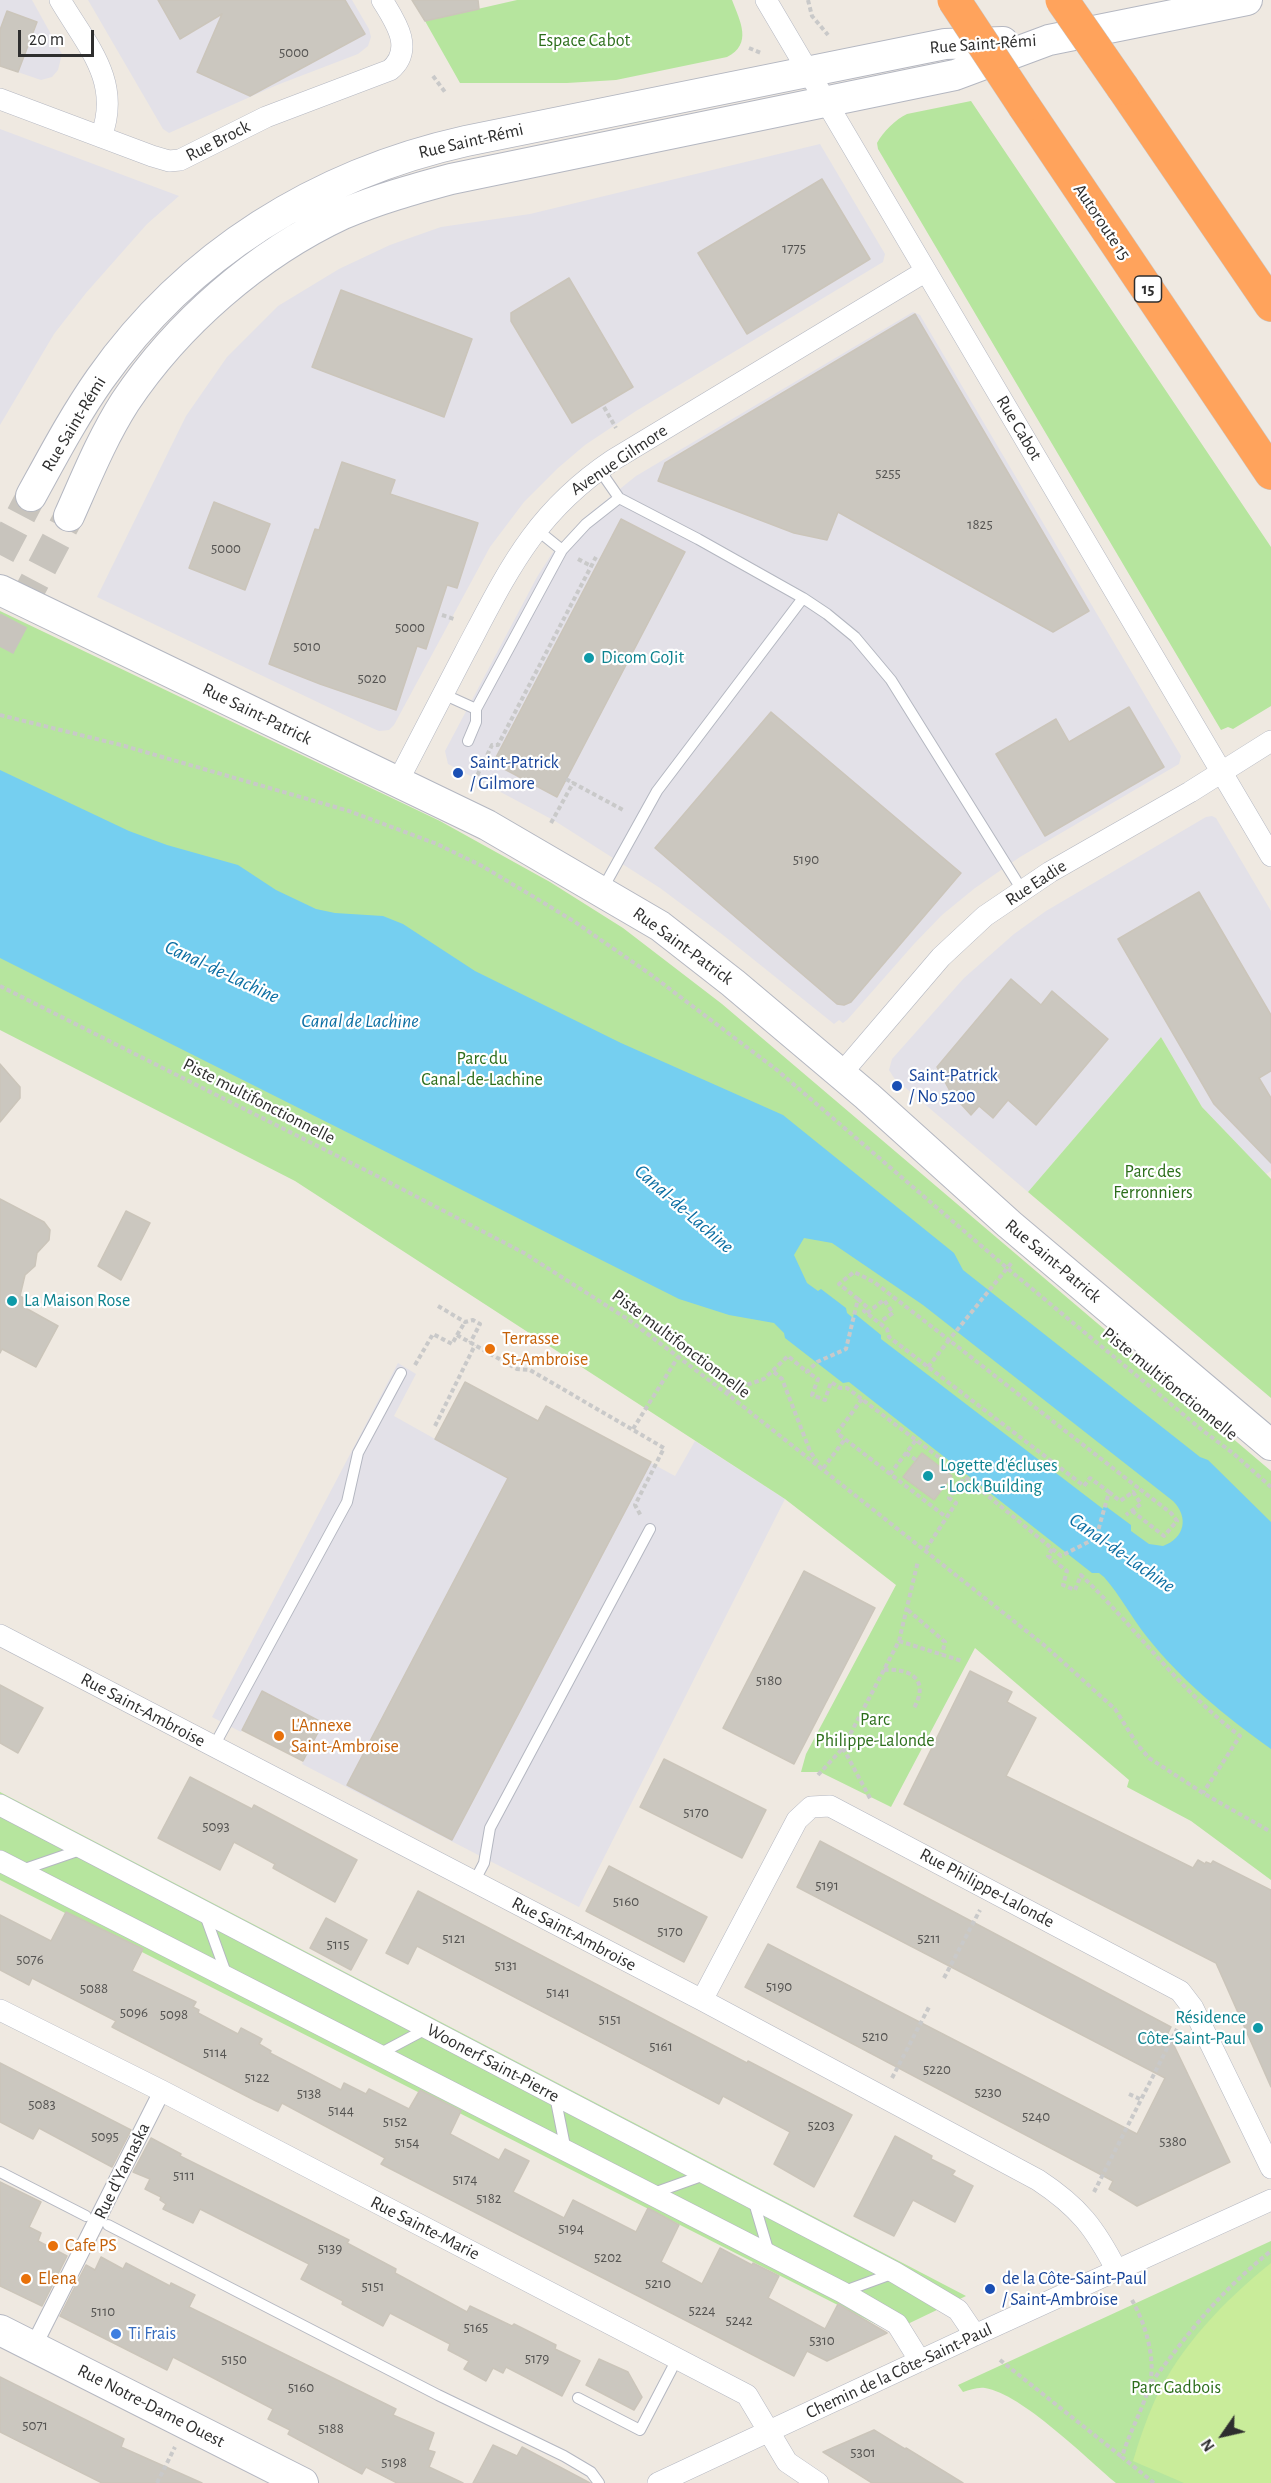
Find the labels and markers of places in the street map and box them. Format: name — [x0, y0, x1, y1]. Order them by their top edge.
place label: Dicom GoJit — [601, 647, 684, 669]
marker: Dicom GoJit — [582, 651, 596, 665]
place label: Saint-Patrick / Gilmore — [470, 752, 559, 795]
marker: Saint-Patrick / Gilmore — [451, 766, 465, 780]
place label: Saint-Patrick / No 5200 — [909, 1065, 998, 1108]
marker: Saint-Patrick / No 5200 — [890, 1079, 904, 1093]
place label: La Maison Rose — [24, 1290, 130, 1312]
marker: La Maison Rose — [5, 1294, 19, 1308]
place label: Terrasse St-Ambroise — [502, 1328, 588, 1370]
marker: Terrasse St-Ambroise — [483, 1342, 497, 1356]
place label: Logette d'écluses - Lock Building — [940, 1455, 1058, 1498]
marker: Logette d'écluses - Lock Building — [921, 1469, 935, 1483]
place label: L'Annexe Saint-Ambroise — [291, 1715, 399, 1758]
marker: L'Annexe Saint-Ambroise — [272, 1729, 286, 1743]
place label: Résidence Côte-Saint-Paul — [1137, 2007, 1246, 2050]
marker: Résidence Côte-Saint-Paul — [1251, 2021, 1265, 2035]
place label: Cafe PS — [65, 2235, 117, 2257]
marker: Cafe PS — [46, 2239, 60, 2253]
place label: Elena — [38, 2268, 77, 2290]
place label: de la Côte-Saint-Paul / Saint-Ambroise — [1002, 2268, 1147, 2310]
marker: Elena — [19, 2272, 33, 2286]
marker: de la Côte-Saint-Paul / Saint-Ambroise — [983, 2282, 997, 2296]
place label: Ti Frais — [128, 2323, 176, 2345]
marker: Ti Frais — [109, 2327, 123, 2341]

